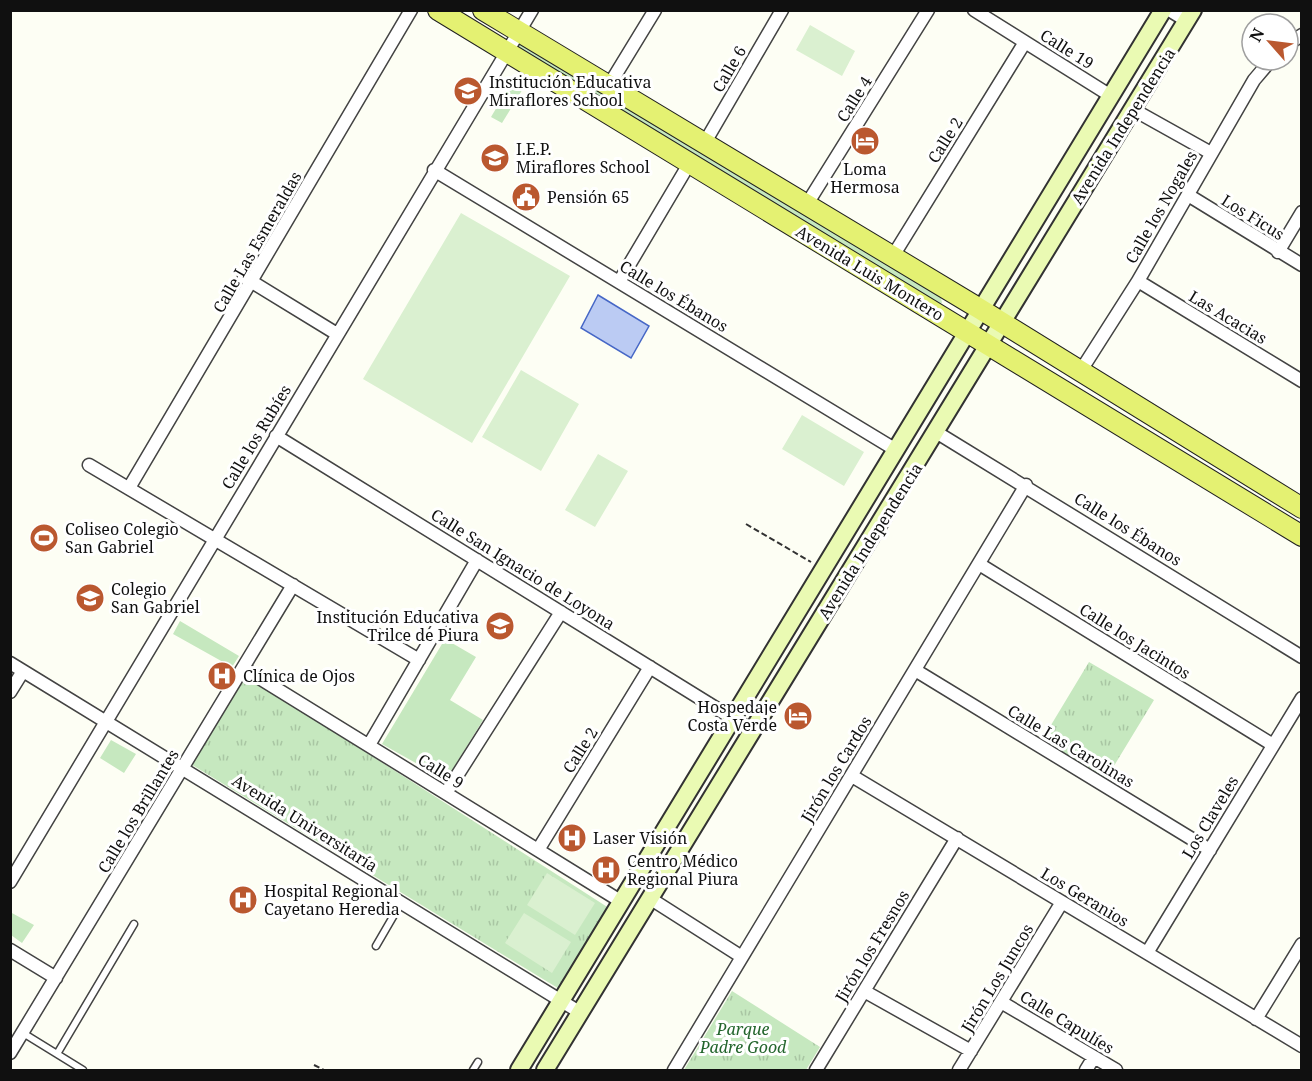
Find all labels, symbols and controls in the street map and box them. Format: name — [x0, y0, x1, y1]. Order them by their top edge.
north arrow — [1240, 12, 1300, 72]
street label: Calle 19 — [1036, 24, 1098, 74]
text: N — [1244, 24, 1270, 46]
street label: Calle 6 — [707, 42, 751, 96]
street label: Avenida Independencia — [1066, 44, 1180, 208]
place label: Institución Educativa Miraflores School — [489, 71, 652, 111]
street label: Calle 4 — [831, 72, 877, 126]
school or university icon: Institución Educativa Miraflores School — [452, 75, 484, 107]
street label: Calle 2 — [922, 113, 968, 167]
hotel icon: Loma Hermosa — [849, 125, 881, 157]
place label: I.E.P. Miraflores School — [516, 138, 650, 178]
school or university icon: I.E.P. Miraflores School — [479, 142, 511, 174]
street label: Calle los Nogales — [1120, 147, 1202, 267]
place label: Loma Hermosa — [830, 158, 900, 198]
street label: Calle Las Esmeraldas — [207, 167, 307, 317]
public building icon: Pensión 65 — [510, 181, 542, 213]
place label: Pensión 65 — [547, 186, 629, 208]
street label: Los Ficus — [1217, 189, 1289, 245]
street label: Avenida Luis Montero — [792, 220, 948, 326]
street label: Calle los Ébanos — [616, 255, 732, 337]
street label: Las Acacias — [1185, 285, 1271, 349]
street label: Calle los Rubíes — [216, 381, 296, 493]
street label: Avenida Independencia — [813, 459, 927, 623]
street label: Calle los Ébanos — [1070, 487, 1186, 571]
street label: Calle San Ignacio de Loyona — [427, 503, 619, 635]
place label: Coliseo Colegio San Gabriel — [65, 518, 179, 558]
sports icon: Coliseo Colegio San Gabriel — [28, 522, 60, 554]
place label: Colegio San Gabriel — [111, 578, 200, 618]
school or university icon: Colegio San Gabriel — [74, 582, 106, 614]
street label: Calle los Jacintos — [1075, 598, 1195, 684]
place label: Institución Educativa Trilce de Piura — [316, 606, 479, 646]
school or university icon: Institución Educativa Trilce de Piura — [484, 610, 516, 642]
hospital icon: Clínica de Ojos — [206, 660, 238, 692]
place label: Clínica de Ojos — [243, 665, 355, 687]
place label: Hospedaje Costa Verde — [688, 696, 777, 736]
street label: Calle Las Carolinas — [1004, 699, 1138, 793]
hotel icon: Hospedaje Costa Verde — [782, 700, 814, 732]
street label: Jirón los Cardos — [795, 712, 876, 827]
street label: Calle 2 — [557, 723, 603, 777]
street label: Calle los Brillantes — [92, 745, 184, 877]
street label: Calle 9 — [414, 748, 468, 794]
street label: Avenida Universitaría — [228, 769, 382, 877]
street label: Los Claveles — [1177, 772, 1243, 862]
hospital icon: Laser Visión — [556, 822, 588, 854]
place label: Laser Visión — [593, 827, 687, 849]
place label: Centro Médico Regional Piura — [627, 850, 739, 890]
hospital icon: Centro Médico Regional Piura — [590, 854, 622, 886]
street label: Los Geranios — [1037, 862, 1133, 932]
place label: Hospital Regional Cayetano Heredia — [264, 880, 400, 920]
hospital icon: Hospital Regional Cayetano Heredia — [227, 884, 259, 916]
street label: Jirón los Fresnos — [829, 886, 914, 1007]
street label: Jirón Los Juncos — [955, 920, 1038, 1037]
street label: Calle Capulíes — [1016, 985, 1118, 1059]
park label: Parque Padre Good — [699, 1018, 787, 1058]

